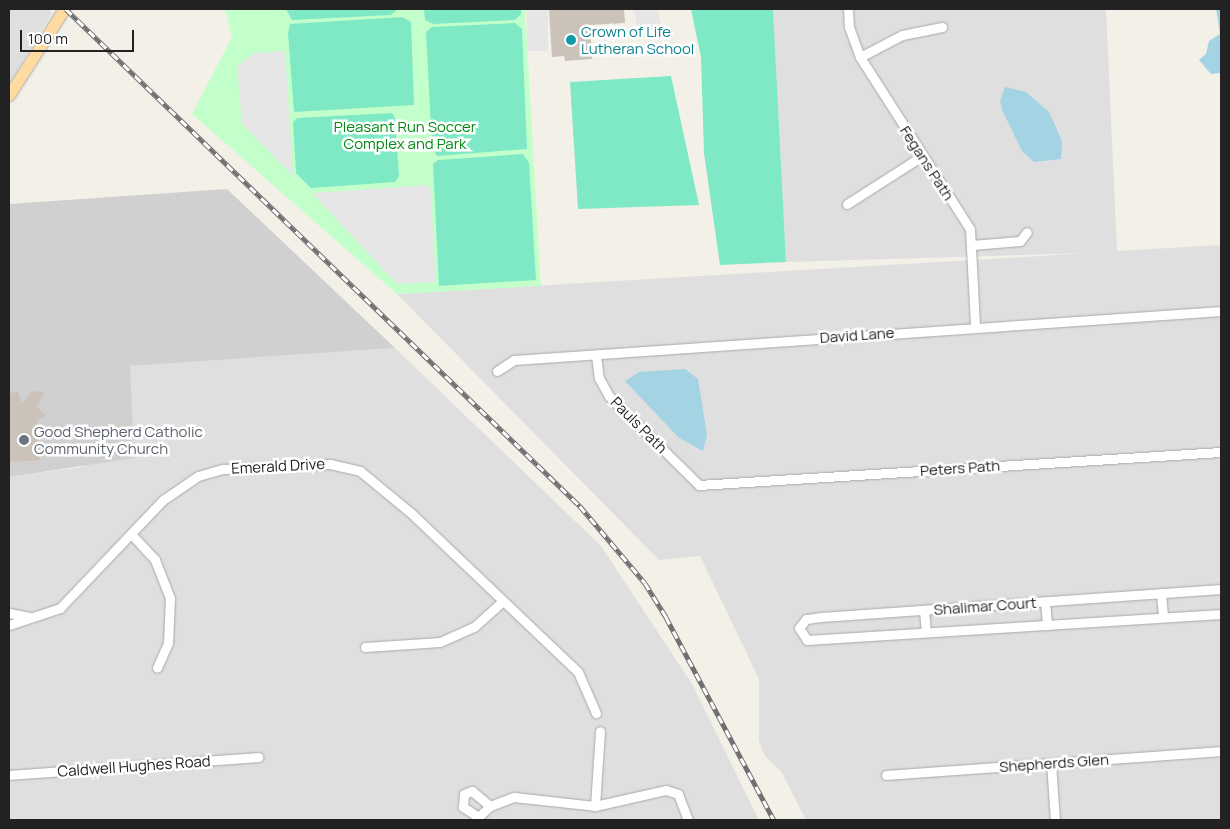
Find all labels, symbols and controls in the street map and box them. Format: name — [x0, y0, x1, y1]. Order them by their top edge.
scale bar — [22, 20, 136, 52]
place label: Crown of Life Lutheran School — [581, 22, 694, 57]
text: 100 m — [28, 28, 68, 49]
marker: Crown of Life Lutheran School — [565, 34, 577, 46]
park label: Pleasant Run Soccer Complex and Park — [334, 117, 476, 152]
street label: Fegans Path — [896, 122, 958, 204]
street label: David Lane — [819, 323, 895, 347]
street label: Pauls Path — [607, 393, 671, 457]
place label: Good Shepherd Catholic Community Church — [34, 422, 203, 457]
marker: Good Shepherd Catholic Community Church — [18, 434, 30, 446]
street label: Emerald Drive — [231, 455, 325, 477]
street label: Peters Path — [919, 456, 1001, 480]
street label: Shalimar Court — [933, 593, 1037, 619]
street label: Shepherds Glen — [999, 750, 1109, 776]
street label: Caldwell Hughes Road — [57, 752, 211, 780]

